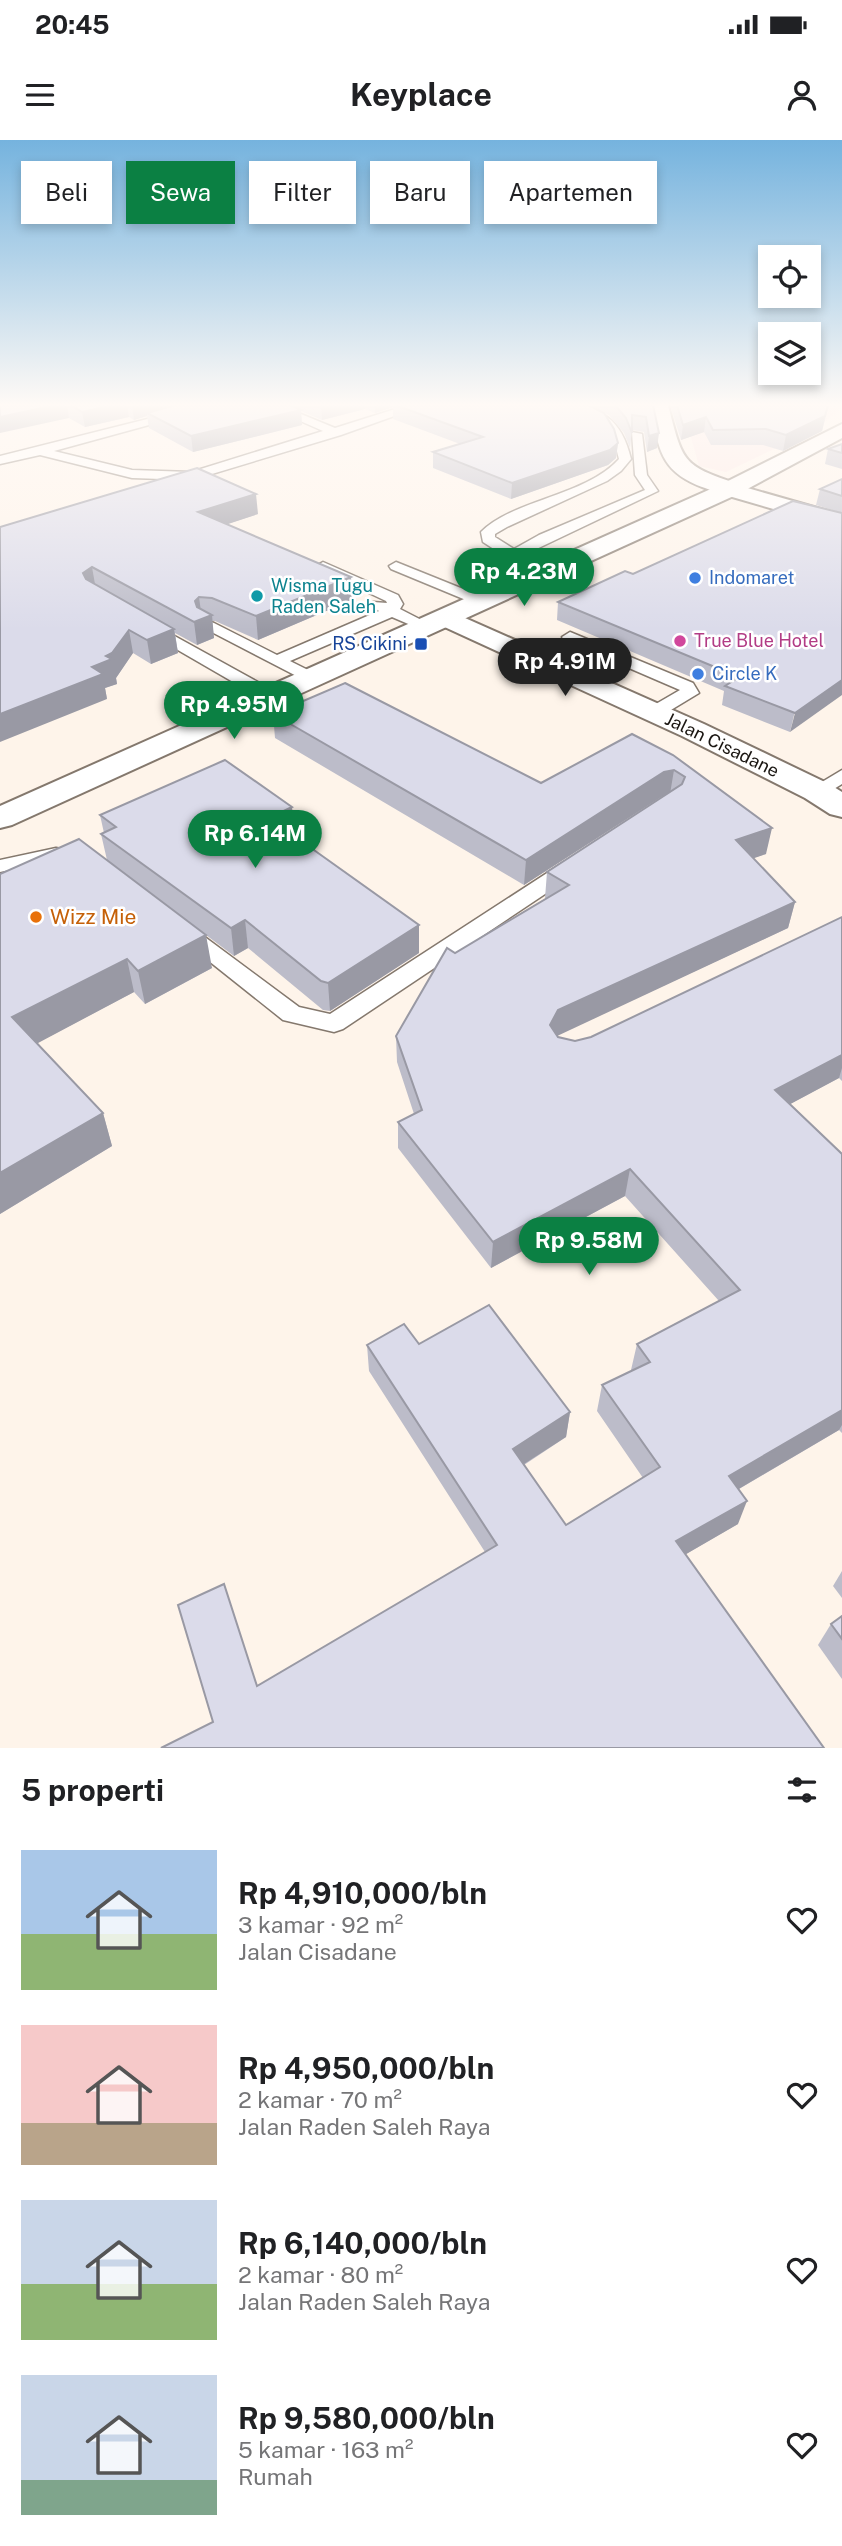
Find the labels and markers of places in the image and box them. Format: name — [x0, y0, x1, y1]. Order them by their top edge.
pin: Rp 4.23M — [452, 548, 596, 608]
place label: Indomaret — [709, 567, 795, 588]
marker: Indomaret — [687, 570, 703, 586]
place label: Wisma Tugu Raden Saleh — [271, 575, 376, 617]
marker: Wisma Tugu Raden Saleh — [249, 588, 265, 604]
place label: True Blue Hotel — [694, 630, 824, 651]
place label: RS Cikini — [332, 633, 407, 654]
marker: True Blue Hotel — [672, 633, 688, 649]
marker: RS Cikini — [413, 636, 429, 652]
pin: Rp 4.91M — [493, 638, 637, 698]
place label: Circle K — [712, 663, 777, 684]
marker: Circle K — [690, 666, 706, 682]
pin: Rp 4.95M — [162, 682, 306, 741]
pin: Rp 6.14M — [183, 810, 327, 870]
place label: Wizz Mie — [50, 904, 136, 929]
marker: Wizz Mie — [28, 909, 44, 925]
pin: Rp 9.58M — [517, 1218, 661, 1277]

